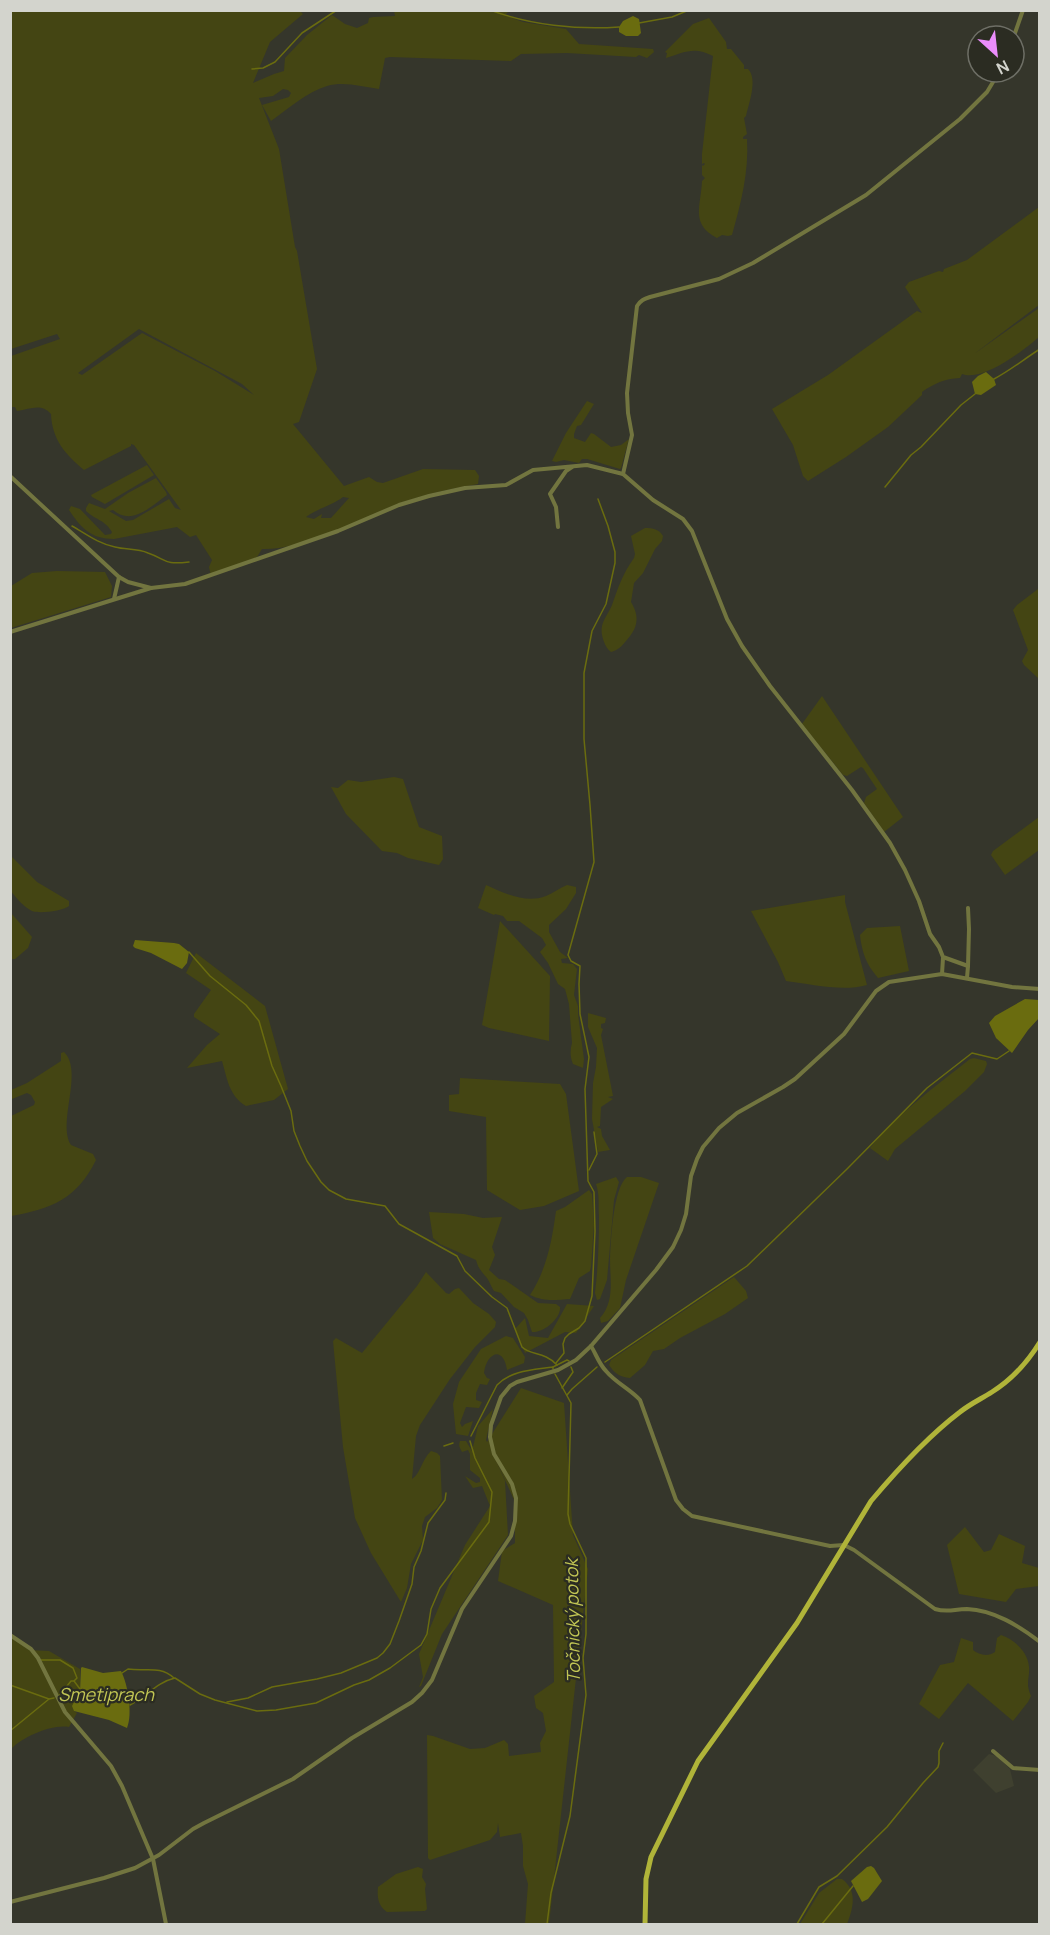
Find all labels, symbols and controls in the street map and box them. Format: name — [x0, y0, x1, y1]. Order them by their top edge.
north arrow — [966, 24, 1026, 84]
text: N — [993, 55, 1013, 80]
water label: Točnický potok — [559, 1555, 585, 1683]
water label: Smetiprach — [58, 1682, 155, 1706]

